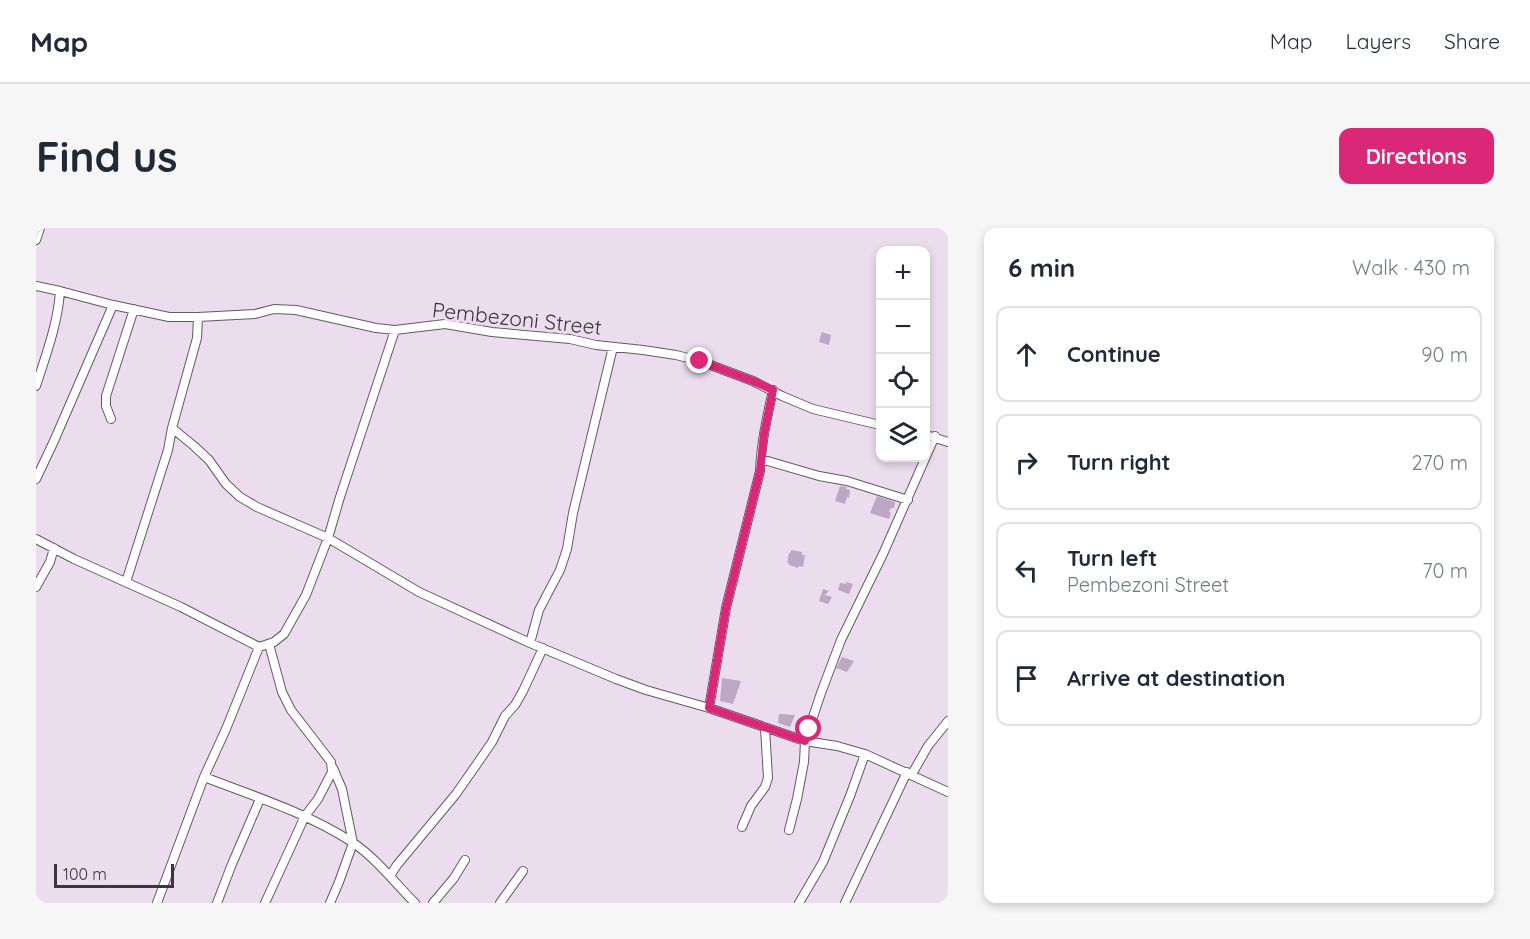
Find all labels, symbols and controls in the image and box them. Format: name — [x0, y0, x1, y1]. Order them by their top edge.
text: Map — [30, 24, 88, 59]
text: Map — [1270, 28, 1313, 54]
text: Layers — [1346, 28, 1411, 54]
text: Share — [1444, 28, 1500, 54]
button: Directions — [1339, 128, 1494, 184]
text: Find us — [36, 130, 178, 183]
map controls — [876, 246, 930, 462]
button: + — [876, 246, 930, 300]
text: 6 min — [1008, 251, 1075, 284]
text: Walk · 430 m — [1352, 255, 1470, 280]
street label: Pembezoni Street — [431, 296, 603, 340]
button: − — [876, 300, 930, 354]
icon: ahead — [1010, 338, 1043, 371]
text: Continue — [1067, 340, 1161, 368]
text: 90 m — [1421, 342, 1468, 367]
route end — [686, 347, 712, 373]
button: locate — [876, 354, 930, 408]
button: layers — [876, 408, 930, 462]
icon: right — [1010, 446, 1043, 479]
text: Turn right — [1067, 448, 1171, 476]
text: 270 m — [1411, 450, 1468, 475]
text: Turn left — [1067, 544, 1157, 572]
icon: left — [1010, 554, 1043, 587]
text: 70 m — [1422, 558, 1468, 583]
text: Pembezoni Street — [1067, 572, 1229, 597]
icon: arrive — [1010, 662, 1043, 695]
text: Arrive at destination — [1067, 664, 1285, 692]
route start — [795, 715, 821, 741]
scale bar — [54, 861, 174, 888]
text: 100 m — [63, 864, 107, 884]

